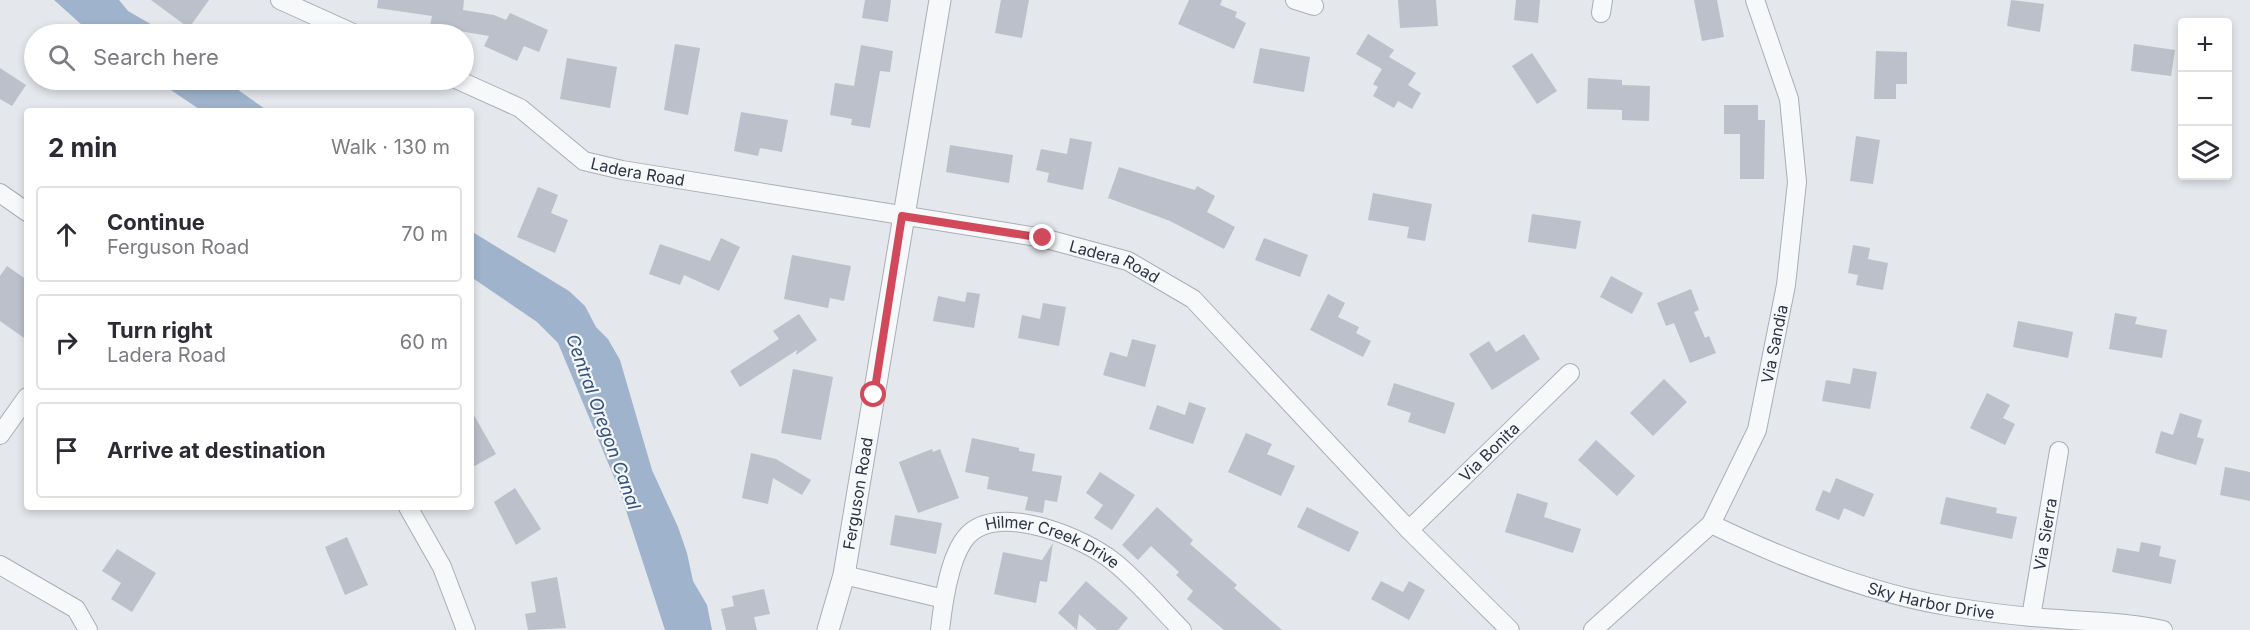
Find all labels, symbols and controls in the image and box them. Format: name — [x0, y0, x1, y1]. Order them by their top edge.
map controls — [2178, 18, 2232, 180]
button: + — [2178, 18, 2232, 72]
search box — [24, 24, 474, 90]
icon: search — [45, 41, 78, 74]
text: Search here — [93, 44, 219, 70]
button: − — [2178, 72, 2232, 126]
button: layers — [2178, 126, 2232, 180]
text: 2 min — [48, 132, 118, 163]
text: Walk · 130 m — [331, 135, 450, 159]
street label: Ladera Road — [589, 153, 686, 190]
text: Continue — [107, 209, 205, 235]
icon: ahead — [50, 218, 83, 251]
text: 70 m — [401, 222, 448, 246]
route end — [1029, 224, 1055, 250]
text: Ferguson Road — [107, 235, 249, 259]
street label: Ladera Road — [1067, 236, 1163, 287]
street label: Via Sandia — [1757, 303, 1792, 385]
text: Turn right — [107, 317, 213, 343]
icon: right — [50, 326, 83, 359]
text: 60 m — [400, 330, 448, 354]
water label: Central Oregon Canal — [562, 331, 645, 513]
text: Ladera Road — [107, 343, 226, 367]
route start — [860, 381, 886, 407]
street label: Via Bonita — [1455, 418, 1523, 486]
icon: arrive — [50, 434, 83, 467]
street label: Ferguson Road — [838, 436, 877, 551]
text: Arrive at destination — [107, 437, 326, 463]
street label: Via Sierra — [2029, 496, 2061, 572]
street label: Hilmer Creek Drive — [983, 512, 1124, 573]
street label: Sky Harbor Drive — [1865, 577, 1996, 623]

